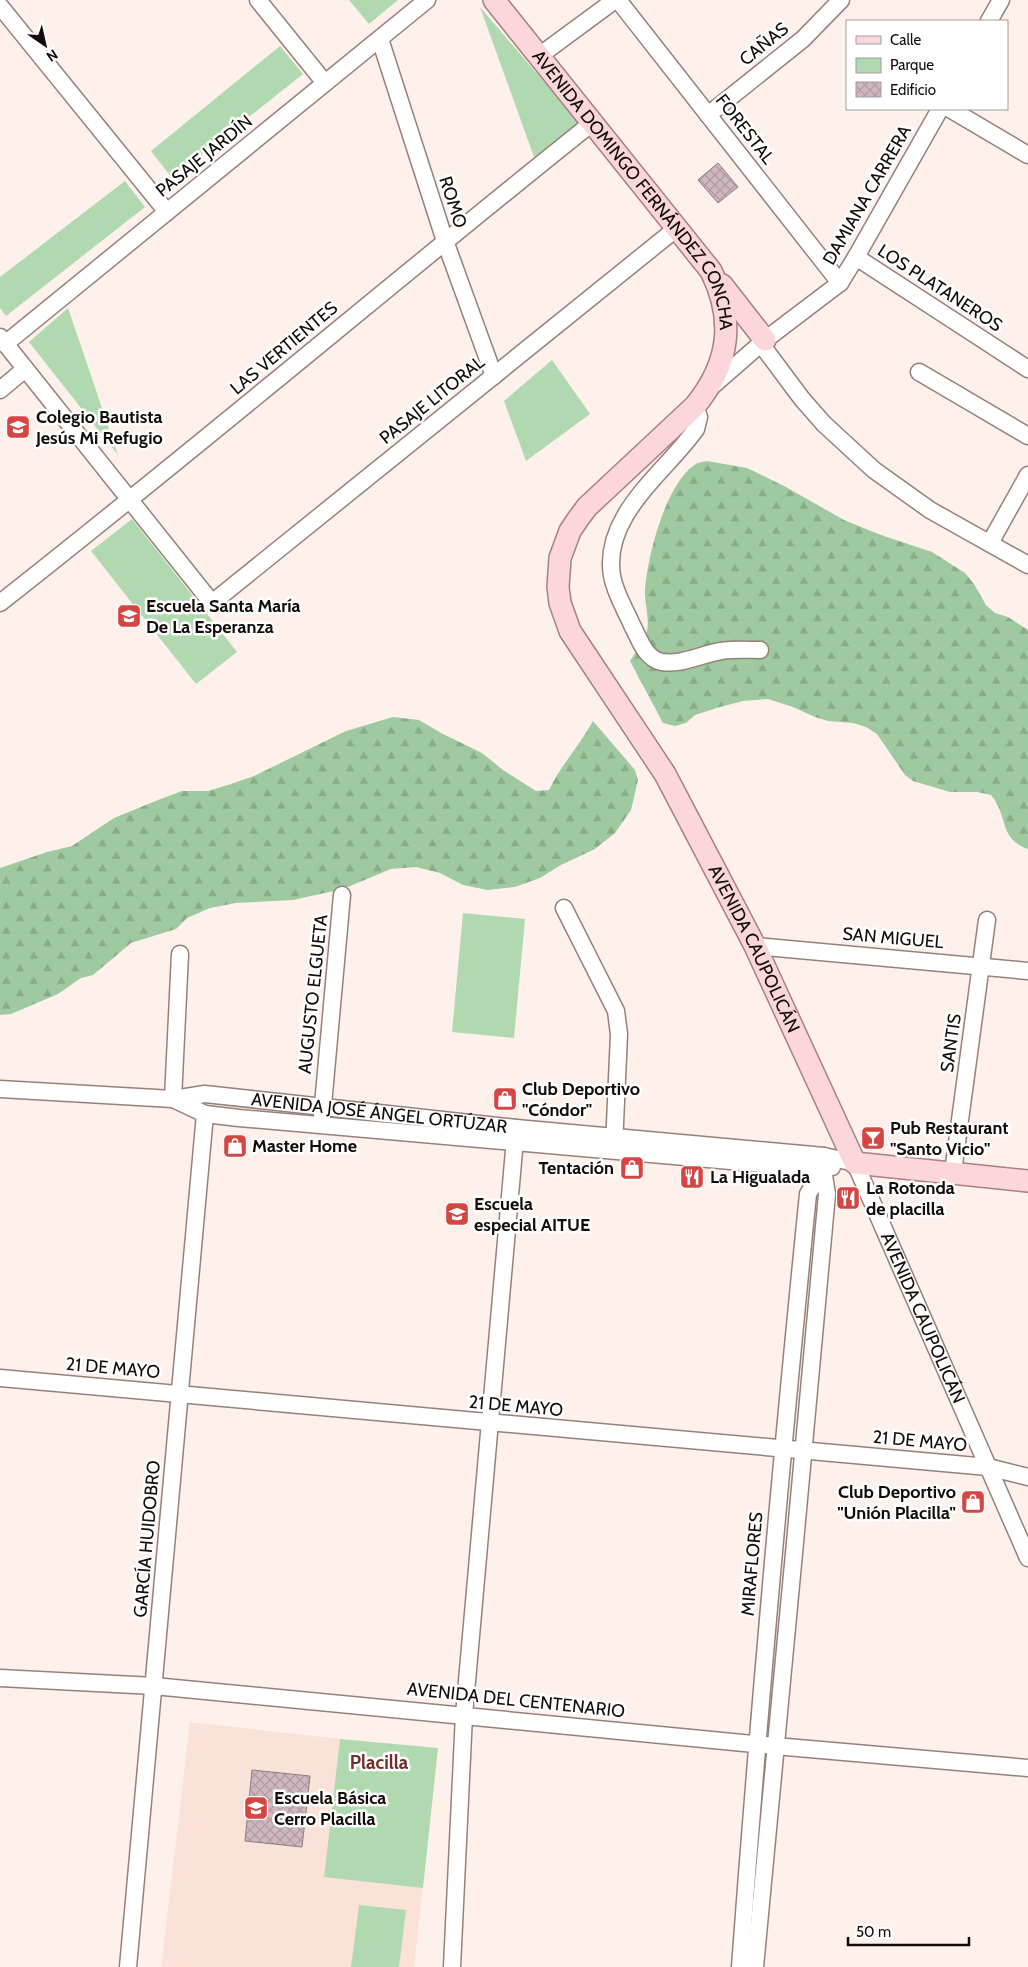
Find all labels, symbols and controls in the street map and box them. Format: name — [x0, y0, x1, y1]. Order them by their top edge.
street label: CAÑAS — [735, 18, 793, 70]
north arrow — [20, 20, 70, 70]
legend — [846, 20, 1008, 110]
text: Calle — [890, 31, 921, 49]
text: N — [43, 46, 61, 66]
street label: AVENIDA DOMINGO FERNÁNDEZ CONCHA — [528, 46, 737, 331]
text: Parque — [890, 56, 934, 74]
text: Edificio — [890, 81, 936, 99]
street label: FORESTAL — [711, 89, 779, 169]
street label: PASAJE JARDÍN — [151, 110, 257, 202]
street label: DAMIANA CARRERA — [818, 121, 916, 269]
street label: ROMO — [434, 173, 472, 231]
street label: LOS PLATANEROS — [874, 240, 1006, 336]
street label: LAS VERTIENTES — [226, 297, 342, 399]
street label: PASAJE LITORAL — [375, 351, 489, 449]
place label: Colegio Bautista Jesús Mi Refugio — [35, 406, 163, 449]
school or university icon: Colegio Bautista Jesús Mi Refugio — [5, 414, 31, 440]
place label: Escuela Santa María De La Esperanza — [146, 595, 301, 638]
school or university icon: Escuela Santa María De La Esperanza — [116, 603, 142, 629]
street label: AVENIDA CAUPOLICÁN — [704, 861, 804, 1036]
street label: AUGUSTO ELGUETA — [294, 913, 332, 1075]
street label: SAN MIGUEL — [841, 923, 945, 953]
street label: SANTIS — [936, 1012, 966, 1074]
place label: Club Deportivo "Cóndor" — [522, 1078, 640, 1121]
shop icon: Club Deportivo "Cóndor" — [492, 1086, 518, 1112]
street label: AVENIDA JOSÉ ÁNGEL ORTÚZAR — [250, 1088, 509, 1138]
place label: Pub Restaurant "Santo Vicio" — [890, 1117, 1009, 1160]
bar icon: Pub Restaurant "Santo Vicio" — [860, 1125, 886, 1151]
shop icon: Master Home — [222, 1133, 248, 1159]
place label: Master Home — [252, 1135, 357, 1157]
shop icon: Tentación — [619, 1155, 645, 1181]
place label: Tentación — [538, 1157, 614, 1179]
restaurant icon: La Higualada — [679, 1164, 705, 1190]
place label: La Higualada — [710, 1166, 810, 1188]
place label: La Rotonda de placilla — [866, 1177, 955, 1220]
restaurant icon: La Rotonda de placilla — [835, 1185, 861, 1211]
place label: Escuela especial AITUE — [474, 1193, 590, 1236]
school or university icon: Escuela especial AITUE — [444, 1201, 470, 1227]
street label: AVENIDA CAUPOLICÁN — [876, 1229, 970, 1407]
street label: 21 DE MAYO — [65, 1353, 161, 1383]
street label: 21 DE MAYO — [468, 1391, 564, 1421]
street label: 21 DE MAYO — [872, 1426, 968, 1456]
street label: GARCÍA HUIDOBRO — [129, 1459, 165, 1618]
place label: Club Deportivo "Unión Placilla" — [837, 1481, 956, 1524]
shop icon: Club Deportivo "Unión Placilla" — [960, 1489, 986, 1515]
street label: MIRAFLORES — [736, 1511, 768, 1617]
street label: AVENIDA DEL CENTENARIO — [406, 1678, 626, 1722]
district label: Placilla — [350, 1751, 409, 1774]
place label: Escuela Básica Cerro Placilla — [274, 1787, 386, 1830]
school or university icon: Escuela Básica Cerro Placilla — [243, 1795, 269, 1821]
scale bar — [848, 1914, 969, 1946]
text: 50 m — [856, 1923, 891, 1941]

